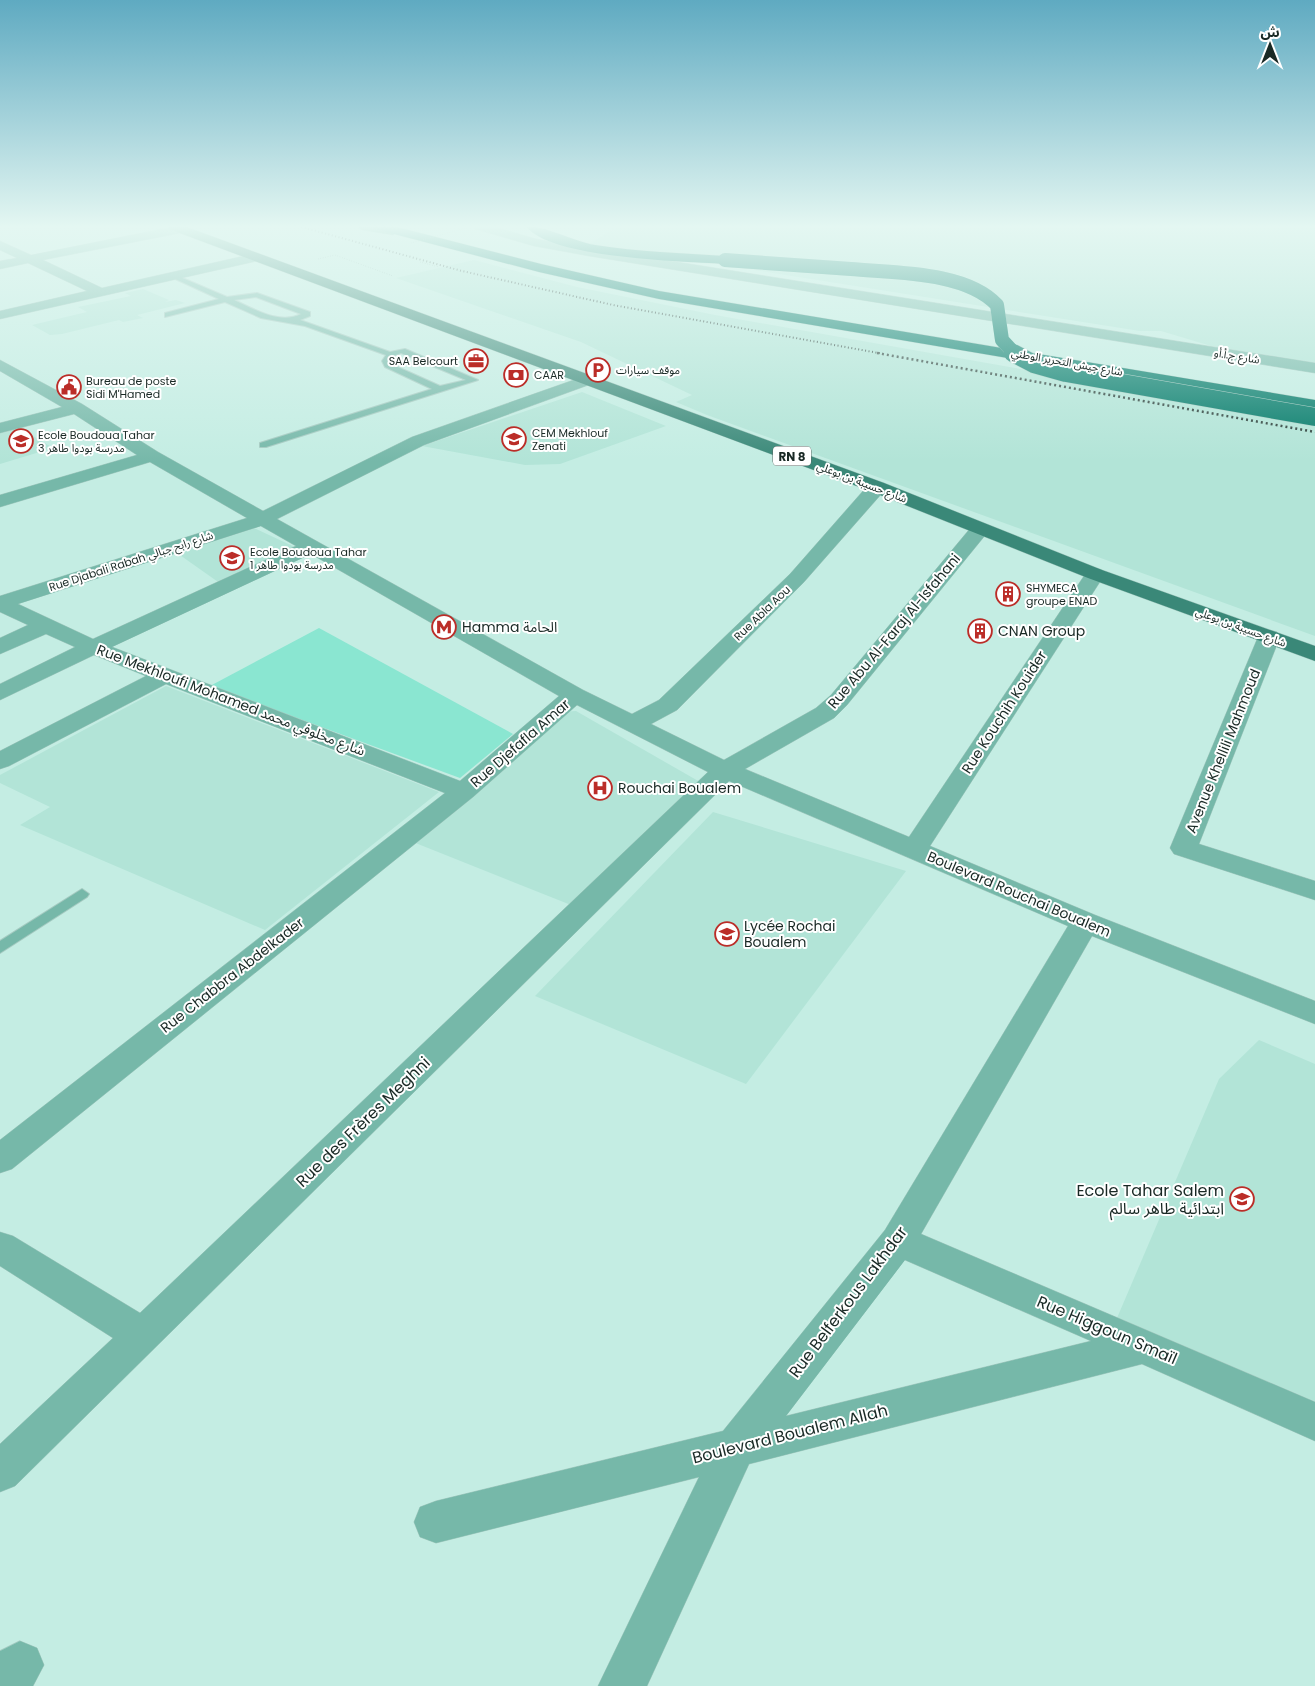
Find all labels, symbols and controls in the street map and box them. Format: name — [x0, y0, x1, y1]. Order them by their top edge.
north arrow — [1245, 20, 1295, 70]
text: ش — [1260, 22, 1280, 42]
street label: شارع جيش التحرير الوطني — [1010, 344, 1124, 381]
street label: شارع ج.أ.أو — [1213, 344, 1261, 368]
office icon: SAA Belcourt — [463, 348, 489, 374]
place label: SAA Belcourt — [389, 353, 458, 369]
parking icon: موقف سيارات — [585, 357, 611, 383]
bank icon: CAAR — [503, 362, 529, 388]
place label: موقف سيارات — [616, 362, 680, 378]
place label: CAAR — [534, 367, 564, 383]
place label: Bureau de poste Sidi M'Hamed — [86, 373, 177, 402]
public building icon: Bureau de poste Sidi M'Hamed — [56, 374, 82, 400]
place label: CEM Mekhlouf Zenati — [532, 425, 608, 454]
school or university icon: CEM Mekhlouf Zenati — [501, 426, 527, 452]
place label: Ecole Boudoua Tahar 3 مدرسة بودوا طاهر — [38, 427, 155, 456]
school or university icon: Ecole Boudoua Tahar 3 مدرسة بودوا طاهر — [8, 428, 34, 454]
road number: RN 8 — [773, 446, 811, 466]
street label: شارع حسيبة بن بوعلي — [814, 457, 910, 508]
street label: Rue Djabali Rabah شارع رابح جبالي — [47, 527, 216, 597]
place label: Ecole Boudoua Tahar 1 مدرسة بودوا طاهر — [250, 544, 367, 573]
school or university icon: Ecole Boudoua Tahar 1 مدرسة بودوا طاهر — [219, 545, 245, 571]
street label: Rue Abu Al-Faraj Al-Isfahani — [823, 549, 965, 713]
place label: SHYMECA groupe ENAD — [1026, 580, 1098, 609]
building icon: SHYMECA groupe ENAD — [995, 581, 1021, 607]
street label: Rue Abla Aou — [730, 582, 794, 644]
street label: شارع حسيبة بن بوعلي — [1193, 603, 1289, 652]
metro station icon: Hamma الحامة — [431, 614, 457, 640]
place label: Hamma الحامة — [462, 617, 557, 637]
building icon: CNAN Group — [967, 618, 993, 644]
place label: CNAN Group — [998, 621, 1085, 641]
street label: Rue Mekhloufi Mohamed شارع مخلوفي محمد — [94, 639, 368, 762]
street label: Rue Kouchih Kouider — [957, 647, 1051, 777]
street label: Avenue Khellili Mahmoud — [1181, 666, 1265, 836]
street label: Rue Djefafla Amar — [466, 694, 574, 792]
hospital icon: Rouchai Boualem — [587, 775, 613, 801]
place label: Rouchai Boualem — [618, 778, 741, 798]
street label: Boulevard Rouchai Boualem — [924, 846, 1114, 942]
street label: Rue Chabbra Abdelkader — [156, 913, 308, 1037]
place label: Lycée Rochai Boualem — [744, 916, 835, 952]
school or university icon: Lycée Rochai Boualem — [714, 921, 740, 947]
street label: Rue des Frères Meghni — [291, 1052, 435, 1192]
place label: Ecole Tahar Salem ابتدائية طاهر سالم — [1076, 1179, 1224, 1221]
school or university icon: Ecole Tahar Salem ابتدائية طاهر سالم — [1229, 1186, 1255, 1212]
street label: Rue Belferkous Lakhdar — [783, 1222, 913, 1382]
street label: Rue Higgoun Smaïl — [1033, 1290, 1181, 1370]
street label: Boulevard Boualem Allah — [690, 1399, 890, 1469]

